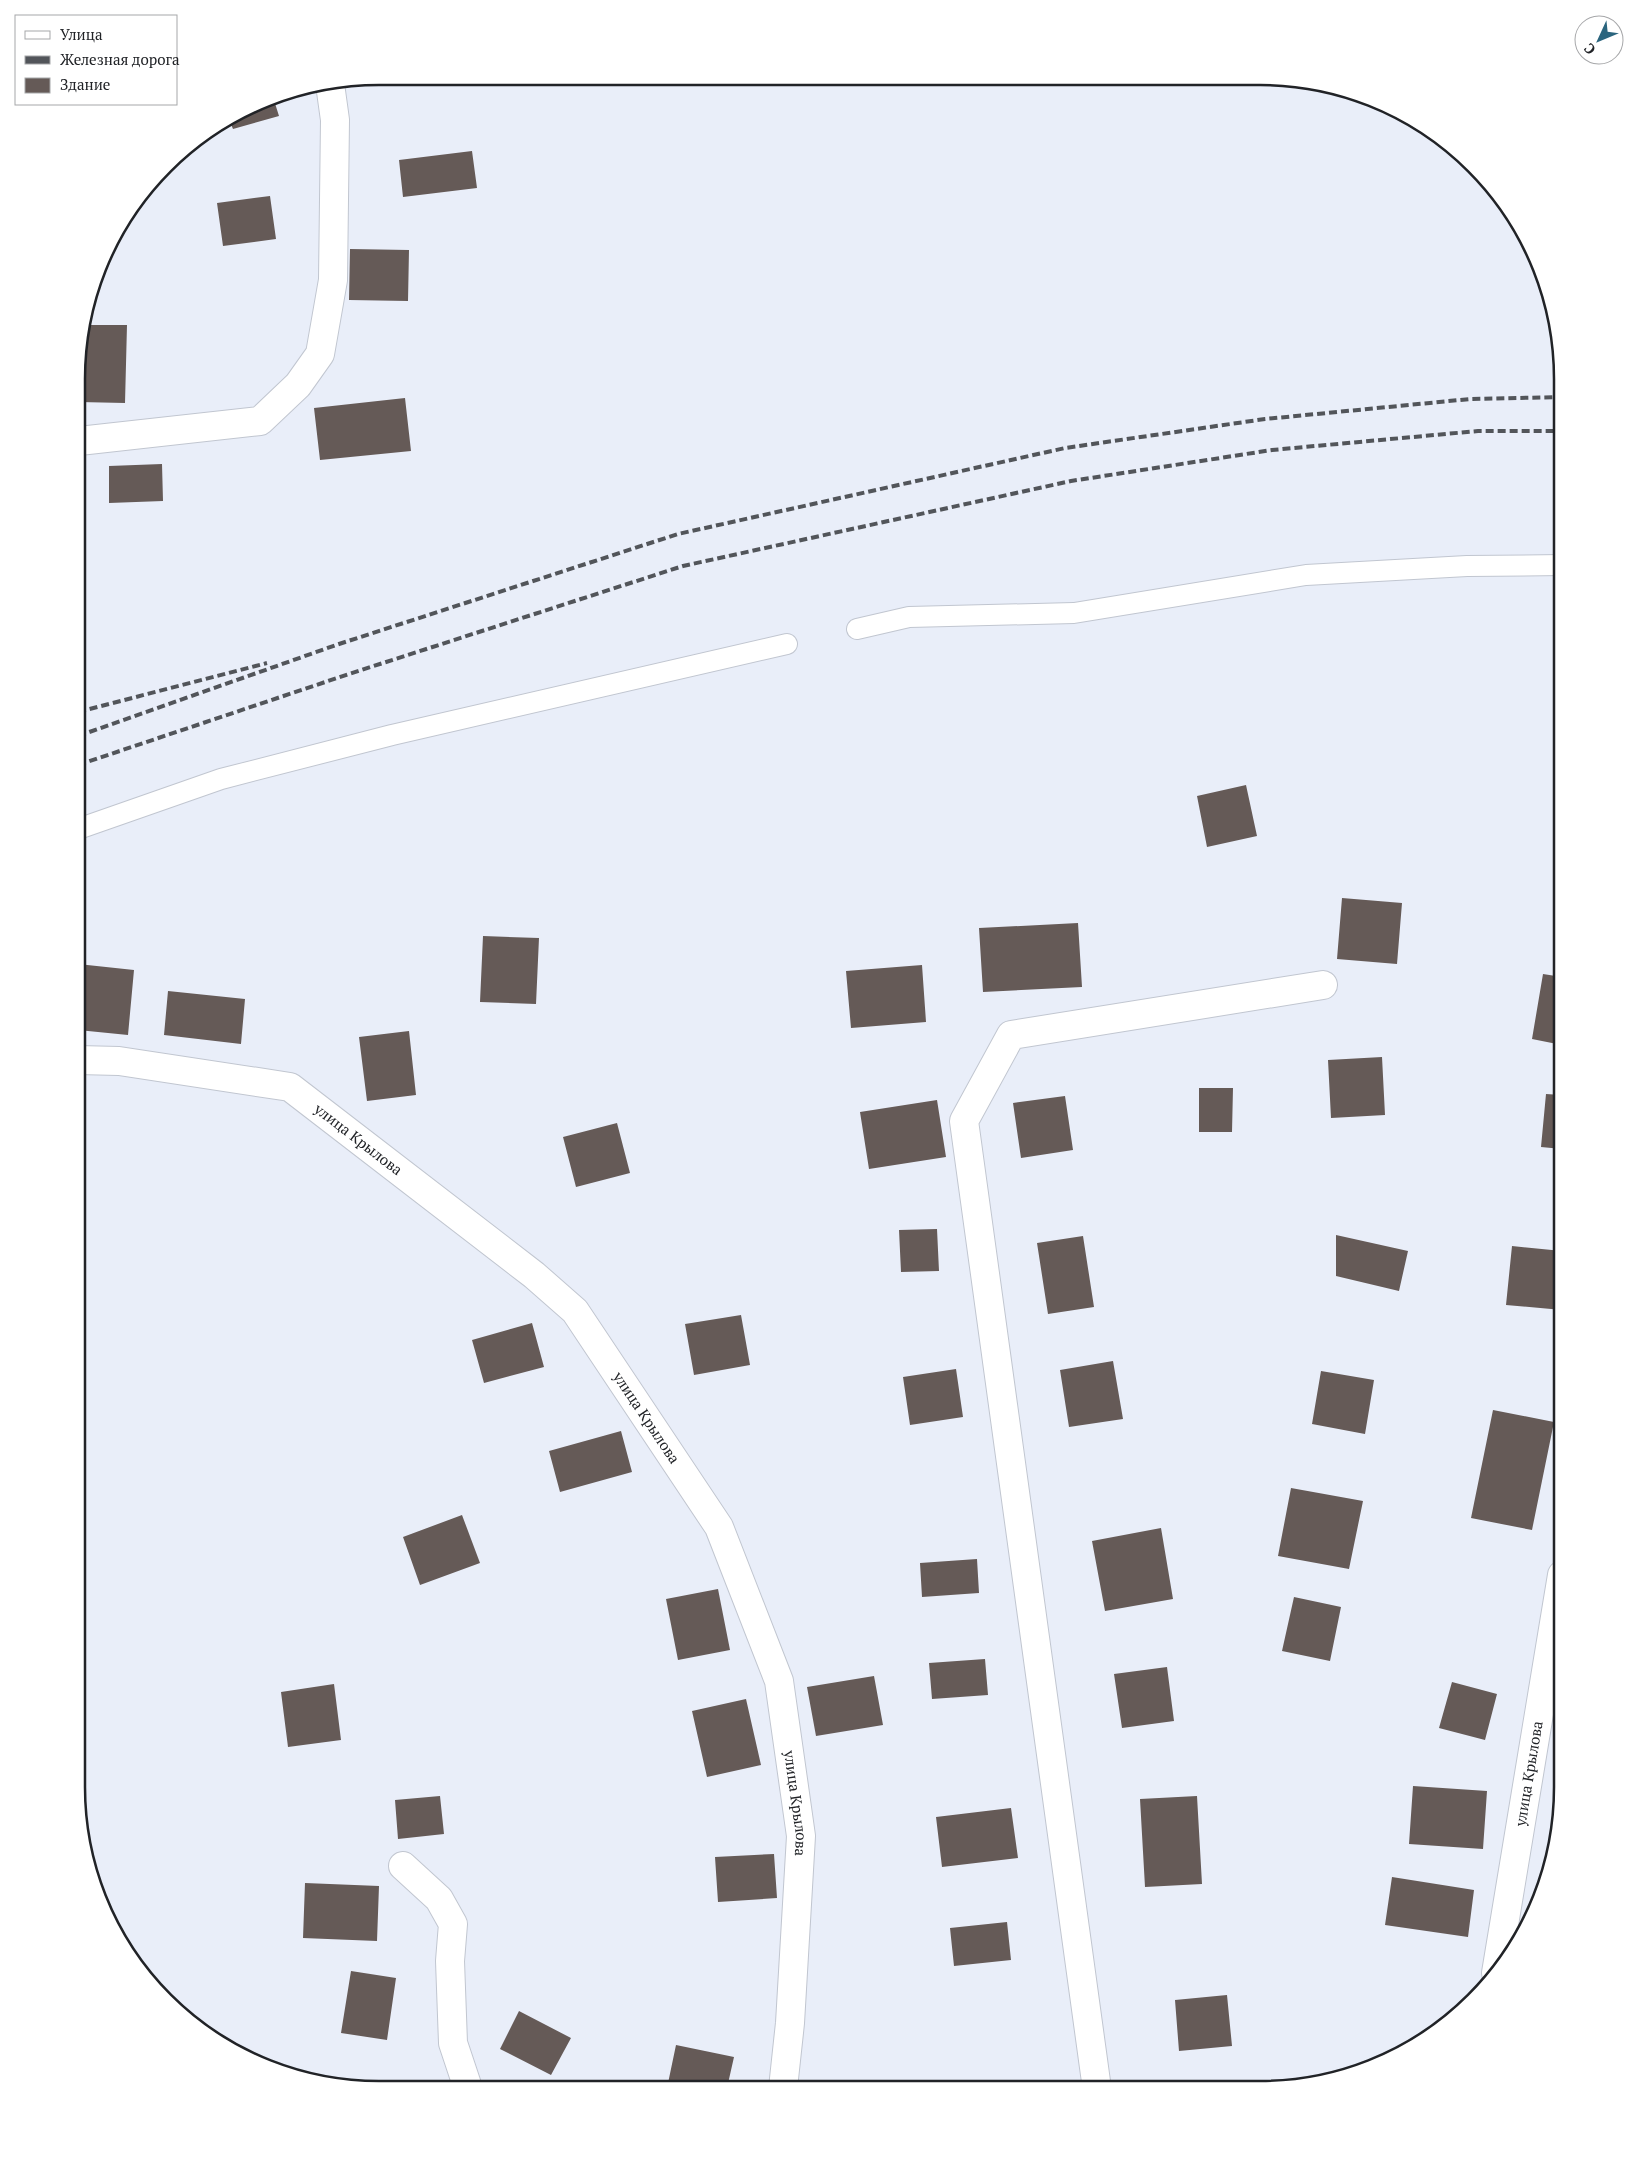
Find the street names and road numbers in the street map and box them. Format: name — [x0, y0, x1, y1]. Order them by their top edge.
street label: улица Крылова — [310, 1098, 407, 1179]
street label: улица Крылова — [609, 1367, 685, 1467]
street label: улица Крылова — [1509, 1719, 1547, 1829]
street label: улица Крылова — [780, 1748, 812, 1857]

